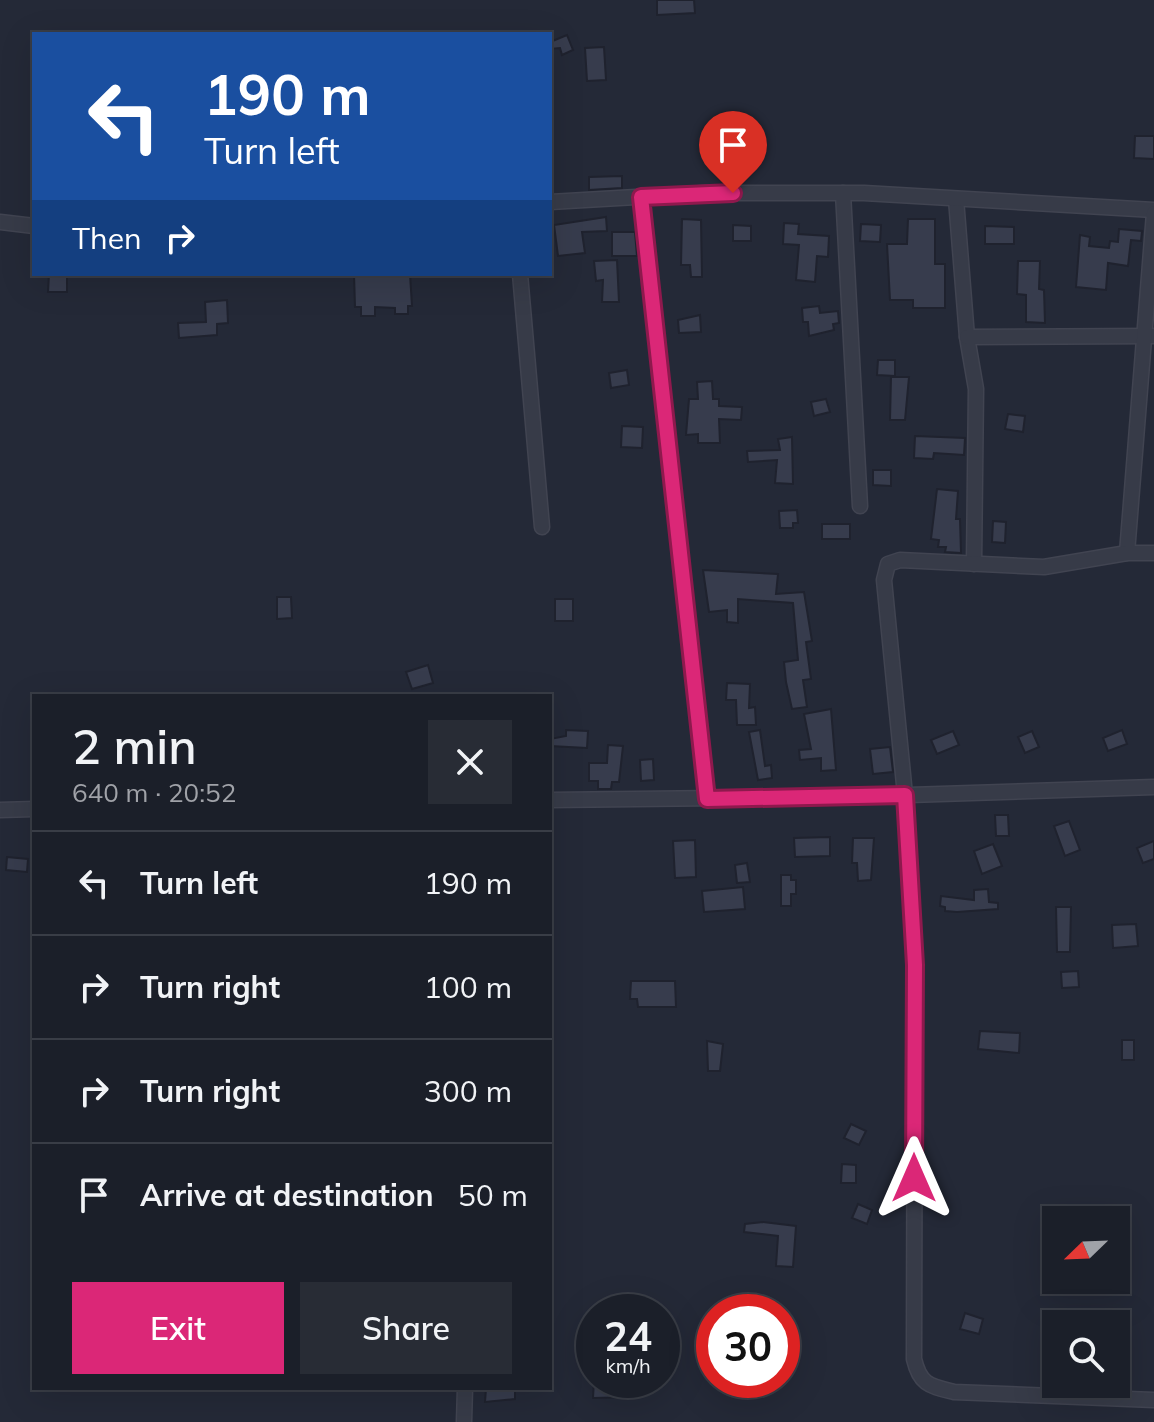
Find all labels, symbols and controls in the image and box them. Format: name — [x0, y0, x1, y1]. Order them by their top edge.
text: 190 m — [204, 59, 371, 129]
icon: left — [72, 64, 176, 168]
pin — [699, 111, 767, 193]
icon: arrive — [711, 123, 755, 167]
text: Turn left — [204, 128, 340, 173]
icon: right — [158, 216, 202, 260]
text: Then — [72, 219, 142, 257]
text: 2 min — [72, 716, 197, 776]
button: close — [428, 720, 512, 804]
text: 640 m · 20:52 — [72, 776, 236, 809]
icon: left — [72, 861, 116, 905]
text: Turn left — [140, 864, 258, 902]
text: 190 m — [424, 864, 512, 902]
icon: right — [72, 965, 116, 1009]
text: Turn right — [140, 968, 280, 1006]
text: 100 m — [424, 968, 512, 1006]
icon: right — [72, 1069, 116, 1113]
text: Turn right — [140, 1072, 280, 1110]
text: 300 m — [424, 1072, 512, 1110]
position arrow — [872, 1136, 956, 1220]
icon: arrive — [72, 1173, 116, 1217]
text: Arrive at destination — [140, 1176, 434, 1214]
text: 50 m — [458, 1176, 528, 1214]
north arrow — [1042, 1206, 1130, 1294]
map controls — [1042, 1206, 1130, 1398]
button: Exit — [72, 1282, 284, 1374]
button: Share — [300, 1282, 512, 1374]
speed limit sign: 30 — [696, 1294, 800, 1398]
button: search — [1042, 1310, 1130, 1398]
text: 24 — [604, 1311, 652, 1361]
text: km/h — [605, 1353, 651, 1378]

